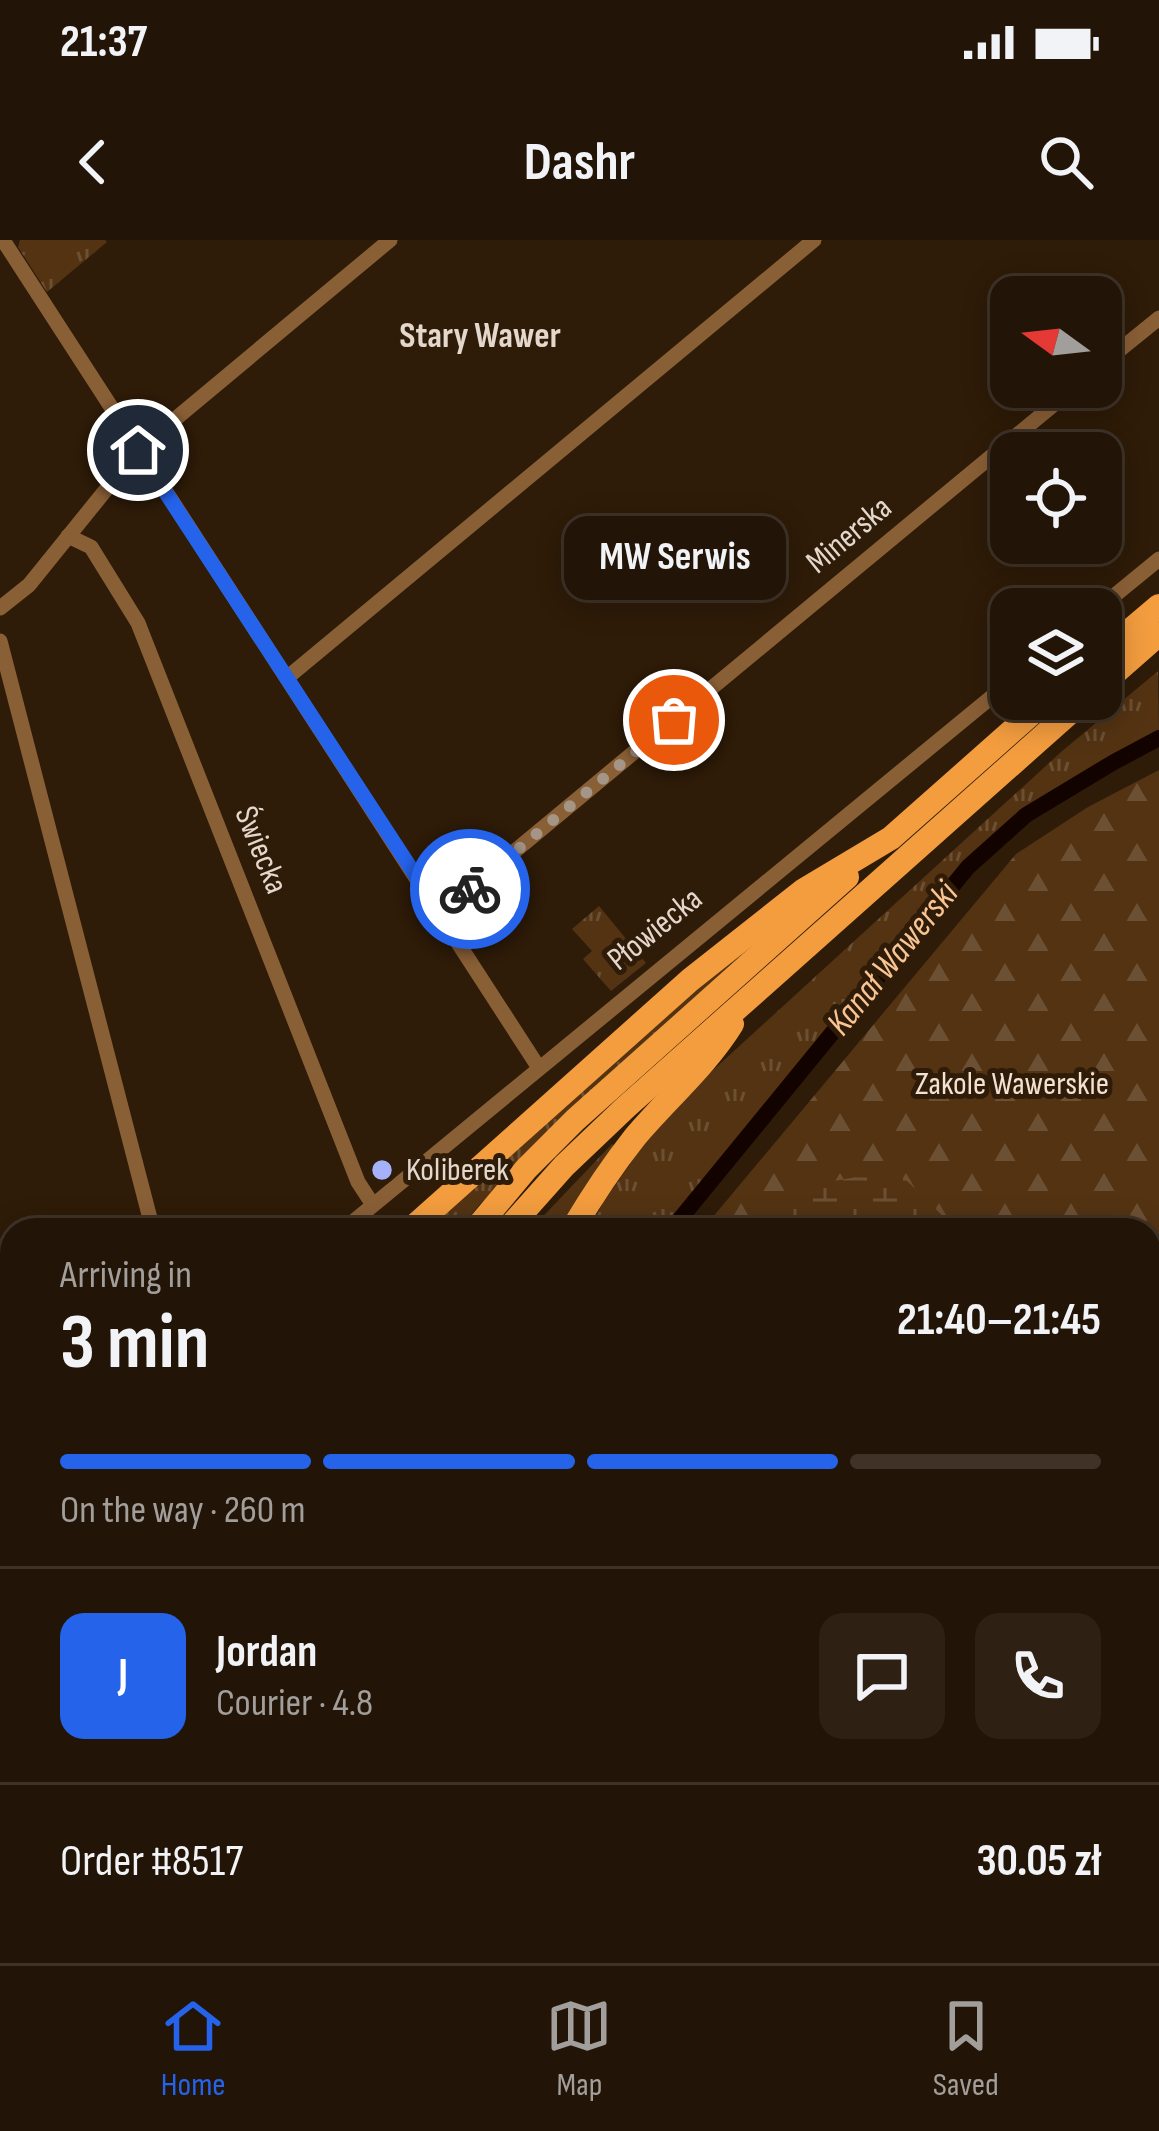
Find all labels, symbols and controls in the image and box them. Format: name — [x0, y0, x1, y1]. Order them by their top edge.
text: 21:37 — [60, 15, 147, 70]
icon: back — [60, 129, 126, 195]
icon: search — [1033, 129, 1099, 195]
text: Dashr — [524, 130, 635, 195]
north arrow — [990, 276, 1122, 408]
map controls — [990, 276, 1122, 720]
district label: Stary Wawer — [399, 315, 561, 358]
pin — [87, 399, 189, 501]
icon: home — [105, 417, 171, 483]
button: locate — [990, 432, 1122, 564]
street label: Minerska — [798, 488, 900, 582]
callout: MW Serwis — [563, 516, 785, 600]
text: MW Serwis — [599, 534, 751, 581]
button: layers — [990, 588, 1122, 720]
pin — [623, 669, 725, 771]
icon: bag — [641, 687, 707, 753]
street label: Świecka — [225, 801, 297, 899]
courier — [410, 829, 530, 949]
icon: bike — [437, 856, 503, 922]
water label: Kanał Wawerski — [818, 872, 969, 1044]
street label: Płowiecka — [600, 879, 710, 979]
park label: Zakole Wawerskie — [915, 1064, 1109, 1104]
place label: Koliberek — [406, 1150, 509, 1190]
marker: Koliberek — [369, 1157, 395, 1183]
text: Arriving in — [60, 1252, 192, 1299]
text: 21:40–21:45 — [897, 1293, 1101, 1348]
text: 3 min — [60, 1297, 209, 1390]
text: On the way · 260 m — [60, 1487, 305, 1534]
button: chat — [819, 1613, 945, 1739]
button: phone — [975, 1613, 1101, 1739]
text: Jordan — [216, 1625, 317, 1680]
text: J — [118, 1648, 128, 1703]
text: Courier · 4.8 — [216, 1680, 373, 1727]
text: Order #8517 — [60, 1834, 243, 1889]
text: 30.05 zł — [976, 1834, 1101, 1889]
tab: Home — [160, 1993, 226, 2105]
tab: Map — [546, 1993, 612, 2105]
tab: Saved — [933, 1993, 999, 2105]

